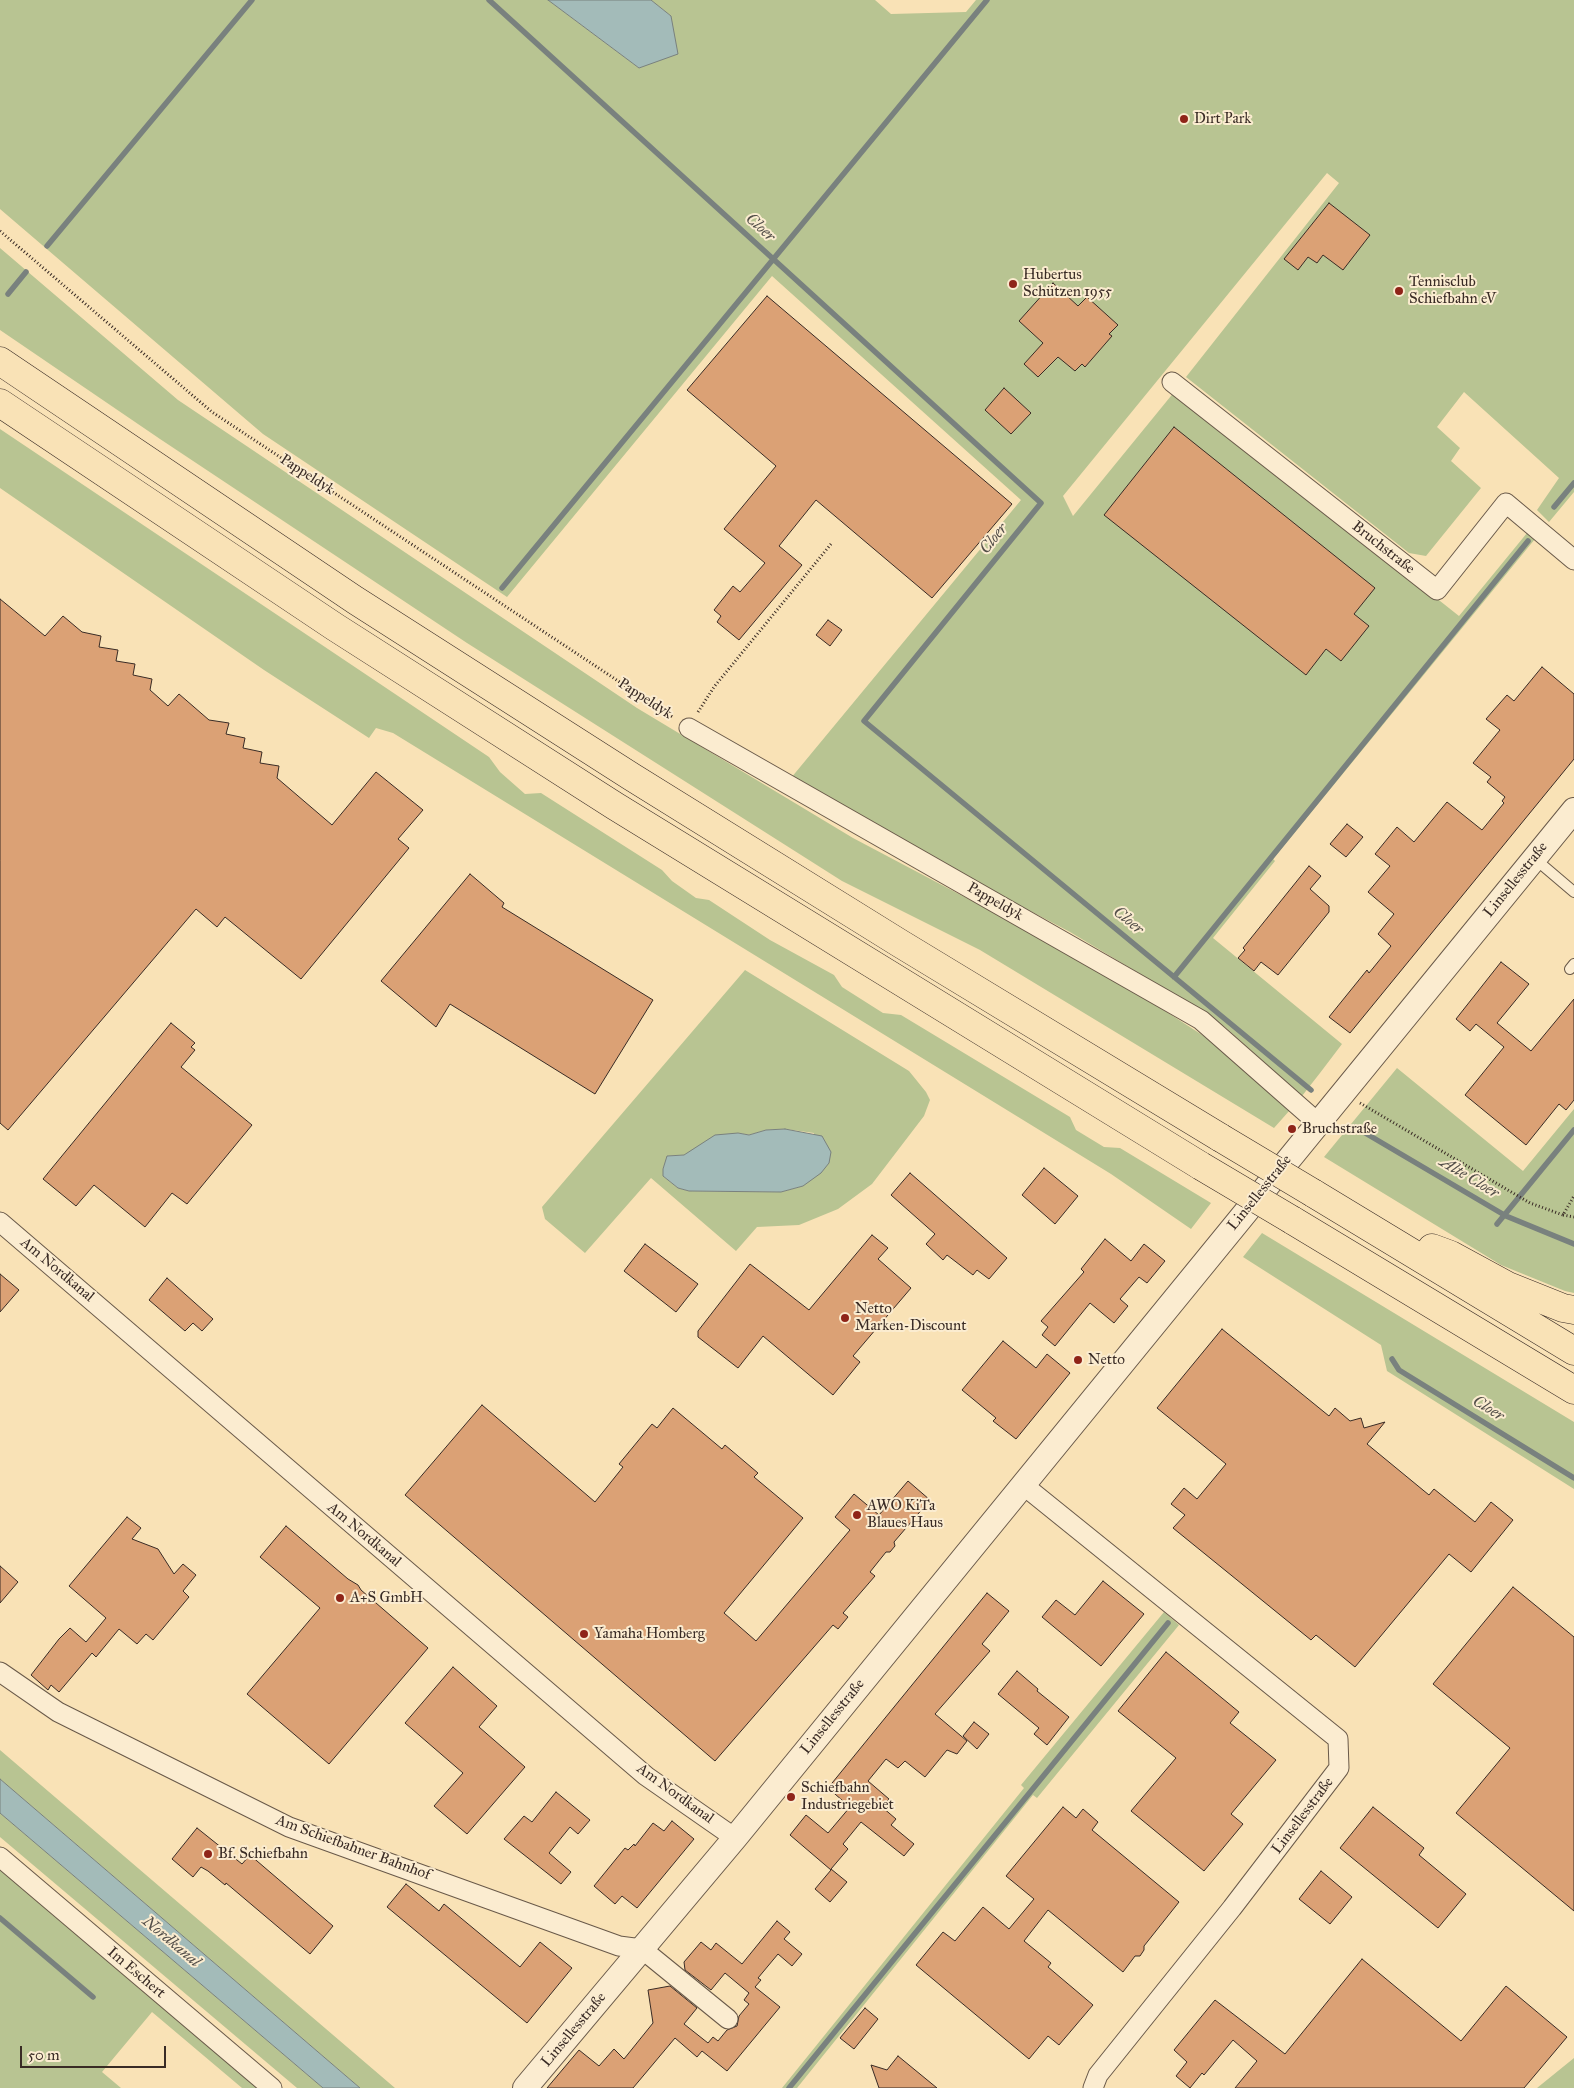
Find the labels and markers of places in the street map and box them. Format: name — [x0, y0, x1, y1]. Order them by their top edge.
place label: Dirt Park — [1194, 110, 1251, 128]
marker: Dirt Park — [1178, 113, 1190, 125]
place label: Hubertus Schützen 1955 — [1023, 266, 1112, 301]
place label: Tennisclub Schiefbahn eV — [1409, 273, 1496, 308]
marker: Hubertus Schützen 1955 — [1007, 278, 1019, 290]
marker: Tennisclub Schiefbahn eV — [1393, 285, 1405, 297]
place label: Bruchstraße — [1302, 1120, 1377, 1138]
marker: Bruchstraße — [1286, 1123, 1298, 1135]
place label: Netto Marken-Discount — [855, 1300, 966, 1335]
marker: Netto Marken-Discount — [839, 1312, 851, 1324]
place label: Netto — [1088, 1351, 1125, 1369]
marker: Netto — [1072, 1354, 1084, 1366]
place label: AWO KiTa Blaues Haus — [867, 1497, 943, 1532]
marker: AWO KiTa Blaues Haus — [851, 1509, 863, 1521]
place label: A+S GmbH — [350, 1589, 423, 1607]
marker: A+S GmbH — [334, 1592, 346, 1604]
place label: Yamaha Homberg — [594, 1625, 705, 1643]
marker: Yamaha Homberg — [578, 1628, 590, 1640]
place label: Schiefbahn Industriegebiet — [801, 1779, 894, 1814]
marker: Schiefbahn Industriegebiet — [785, 1791, 797, 1803]
place label: Bf. Schiefbahn — [218, 1845, 308, 1863]
marker: Bf. Schiefbahn — [202, 1848, 214, 1860]

